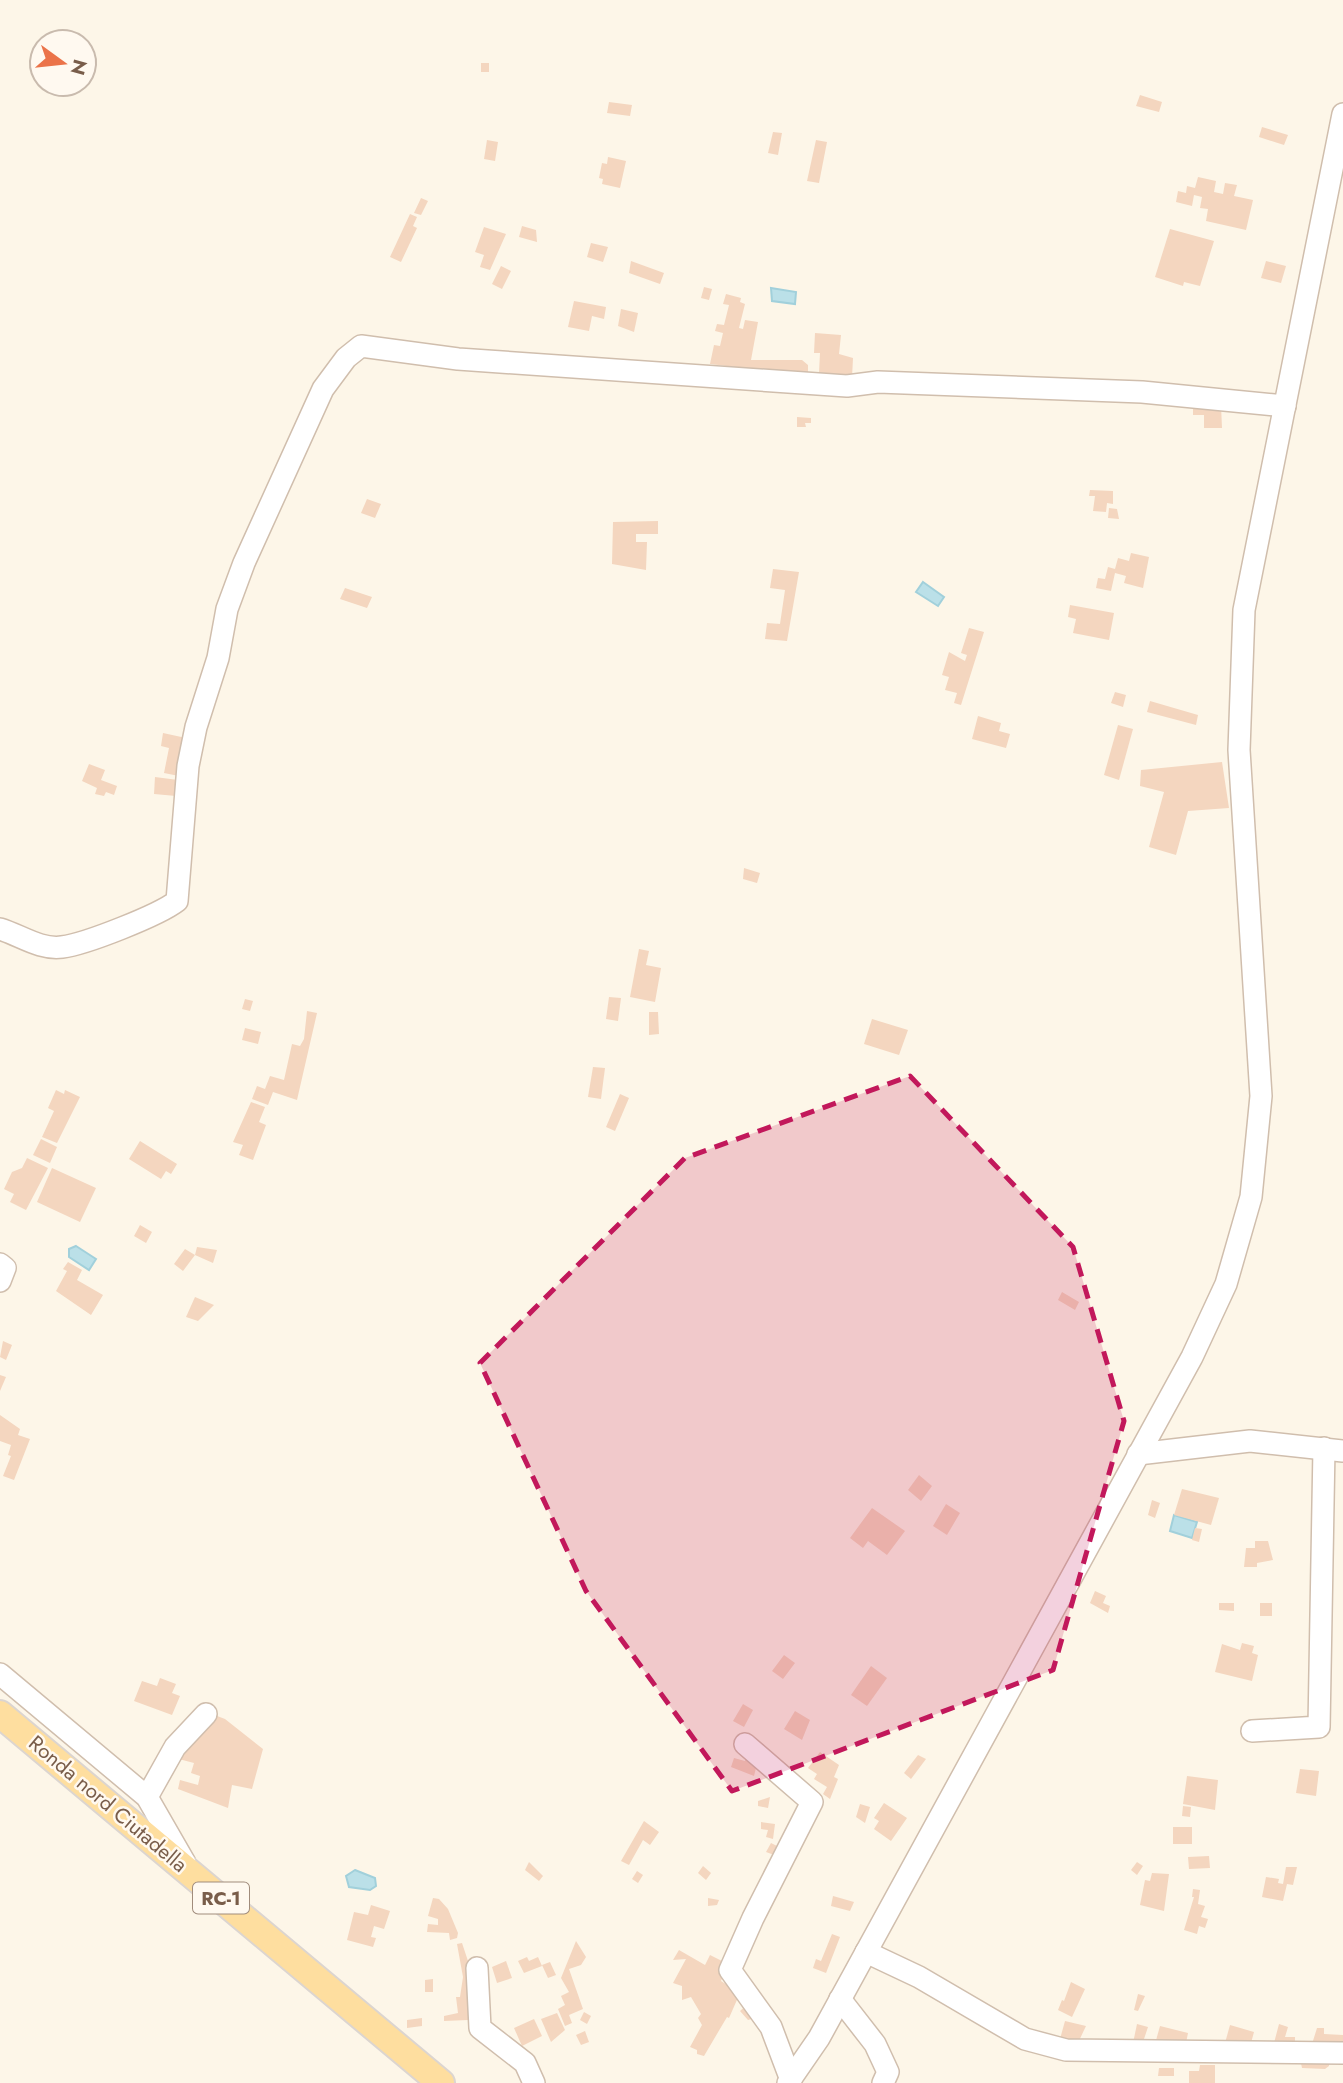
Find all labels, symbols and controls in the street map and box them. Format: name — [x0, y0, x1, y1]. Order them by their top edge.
north arrow — [28, 28, 98, 98]
text: N — [64, 56, 94, 78]
street label: Ronda nord Ciutadella — [22, 1729, 194, 1879]
road number: RC-1 — [193, 1882, 249, 1914]

